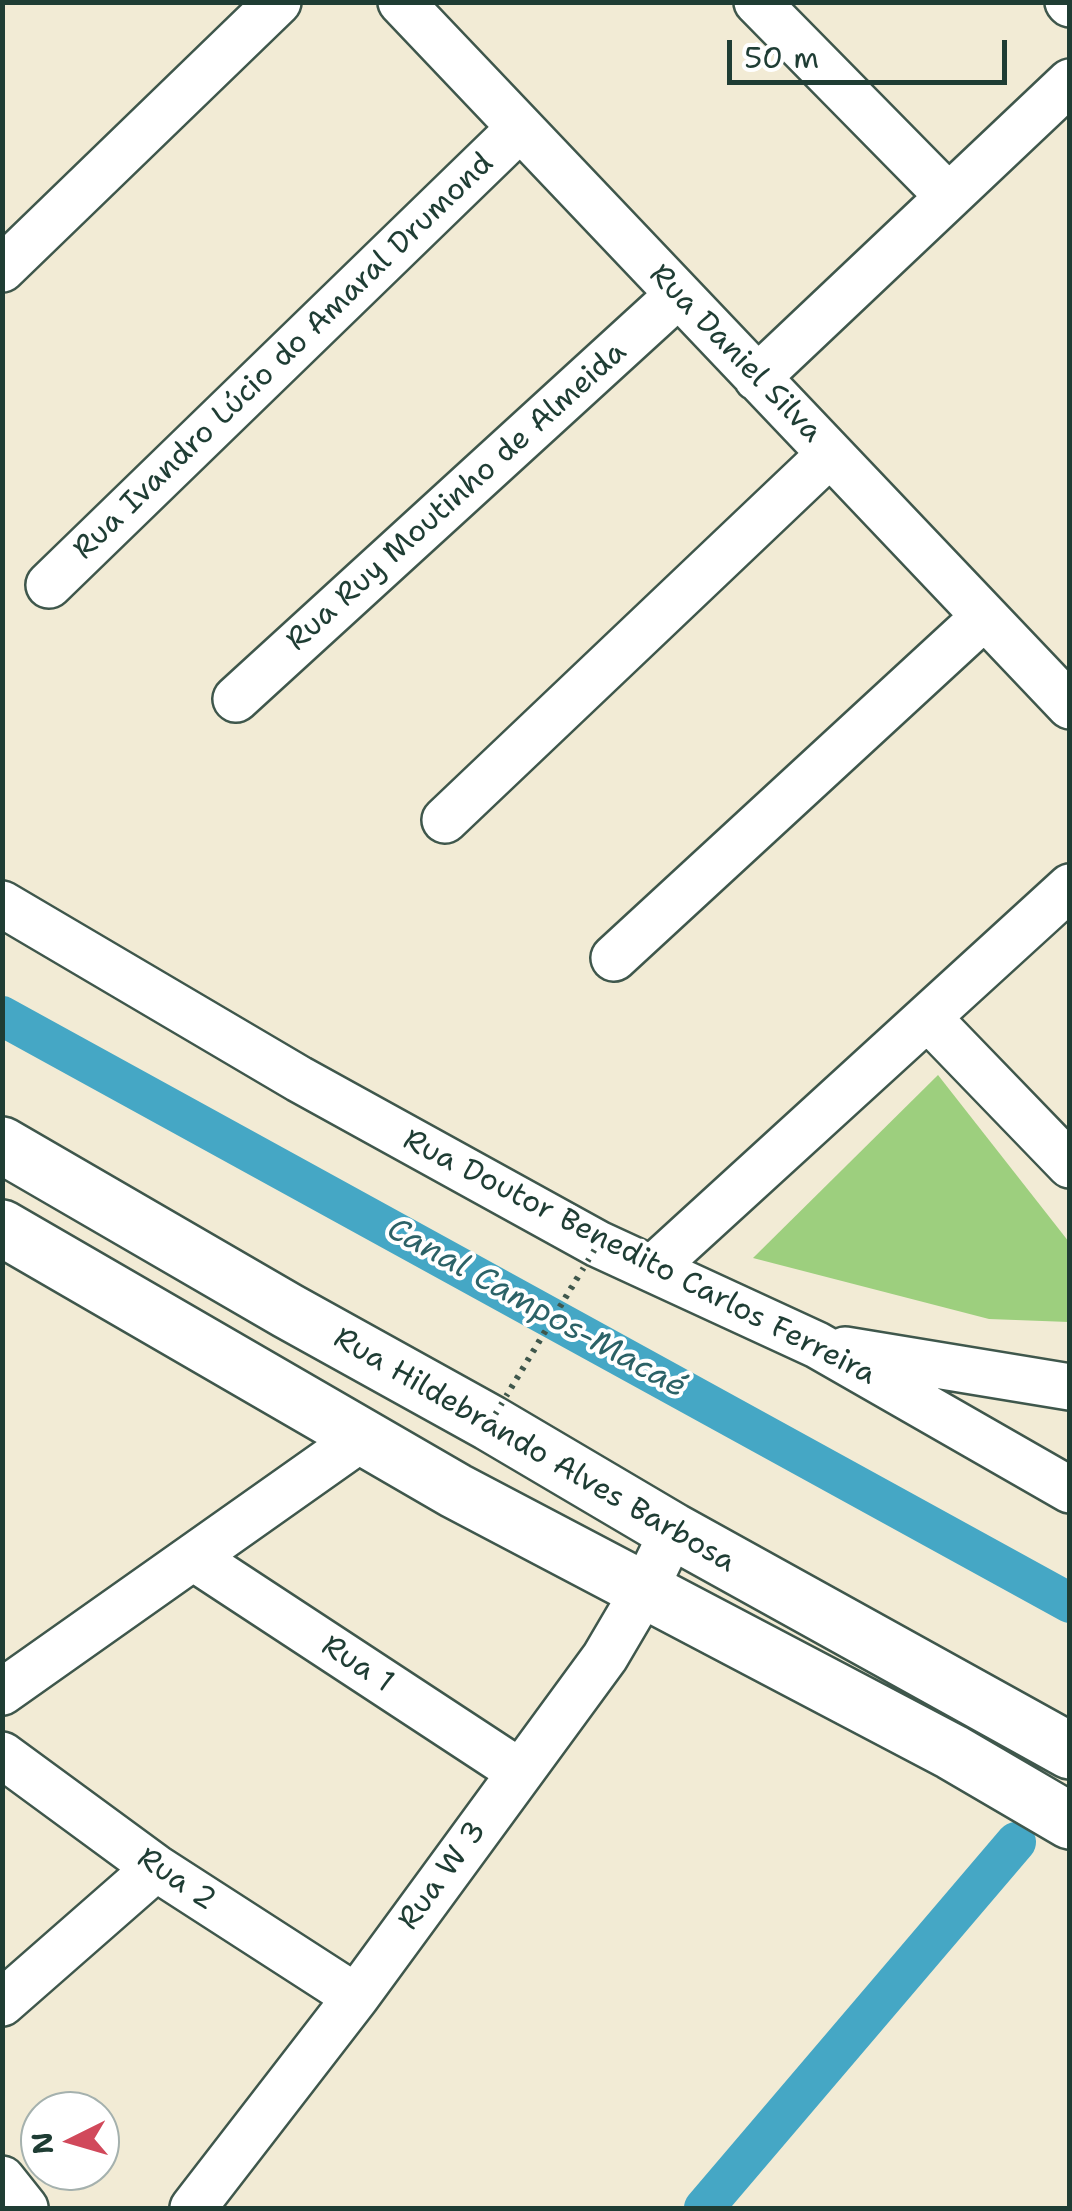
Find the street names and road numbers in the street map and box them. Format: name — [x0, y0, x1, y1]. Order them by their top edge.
street label: Rua Ivandro Lúcio do Amaral Drumond — [67, 146, 501, 568]
street label: Rua Daniel Silva — [641, 258, 829, 450]
street label: Rua Ruy Moutinho de Almeida — [280, 335, 634, 659]
street label: Rua Doutor Benedito Carlos Ferreira — [397, 1123, 881, 1393]
street label: Rua Hildebrando Alves Barbosa — [327, 1321, 741, 1581]
street label: Rua 1 — [314, 1629, 400, 1701]
street label: Rua W 3 — [391, 1814, 495, 1938]
street label: Rua 2 — [130, 1841, 222, 1919]

